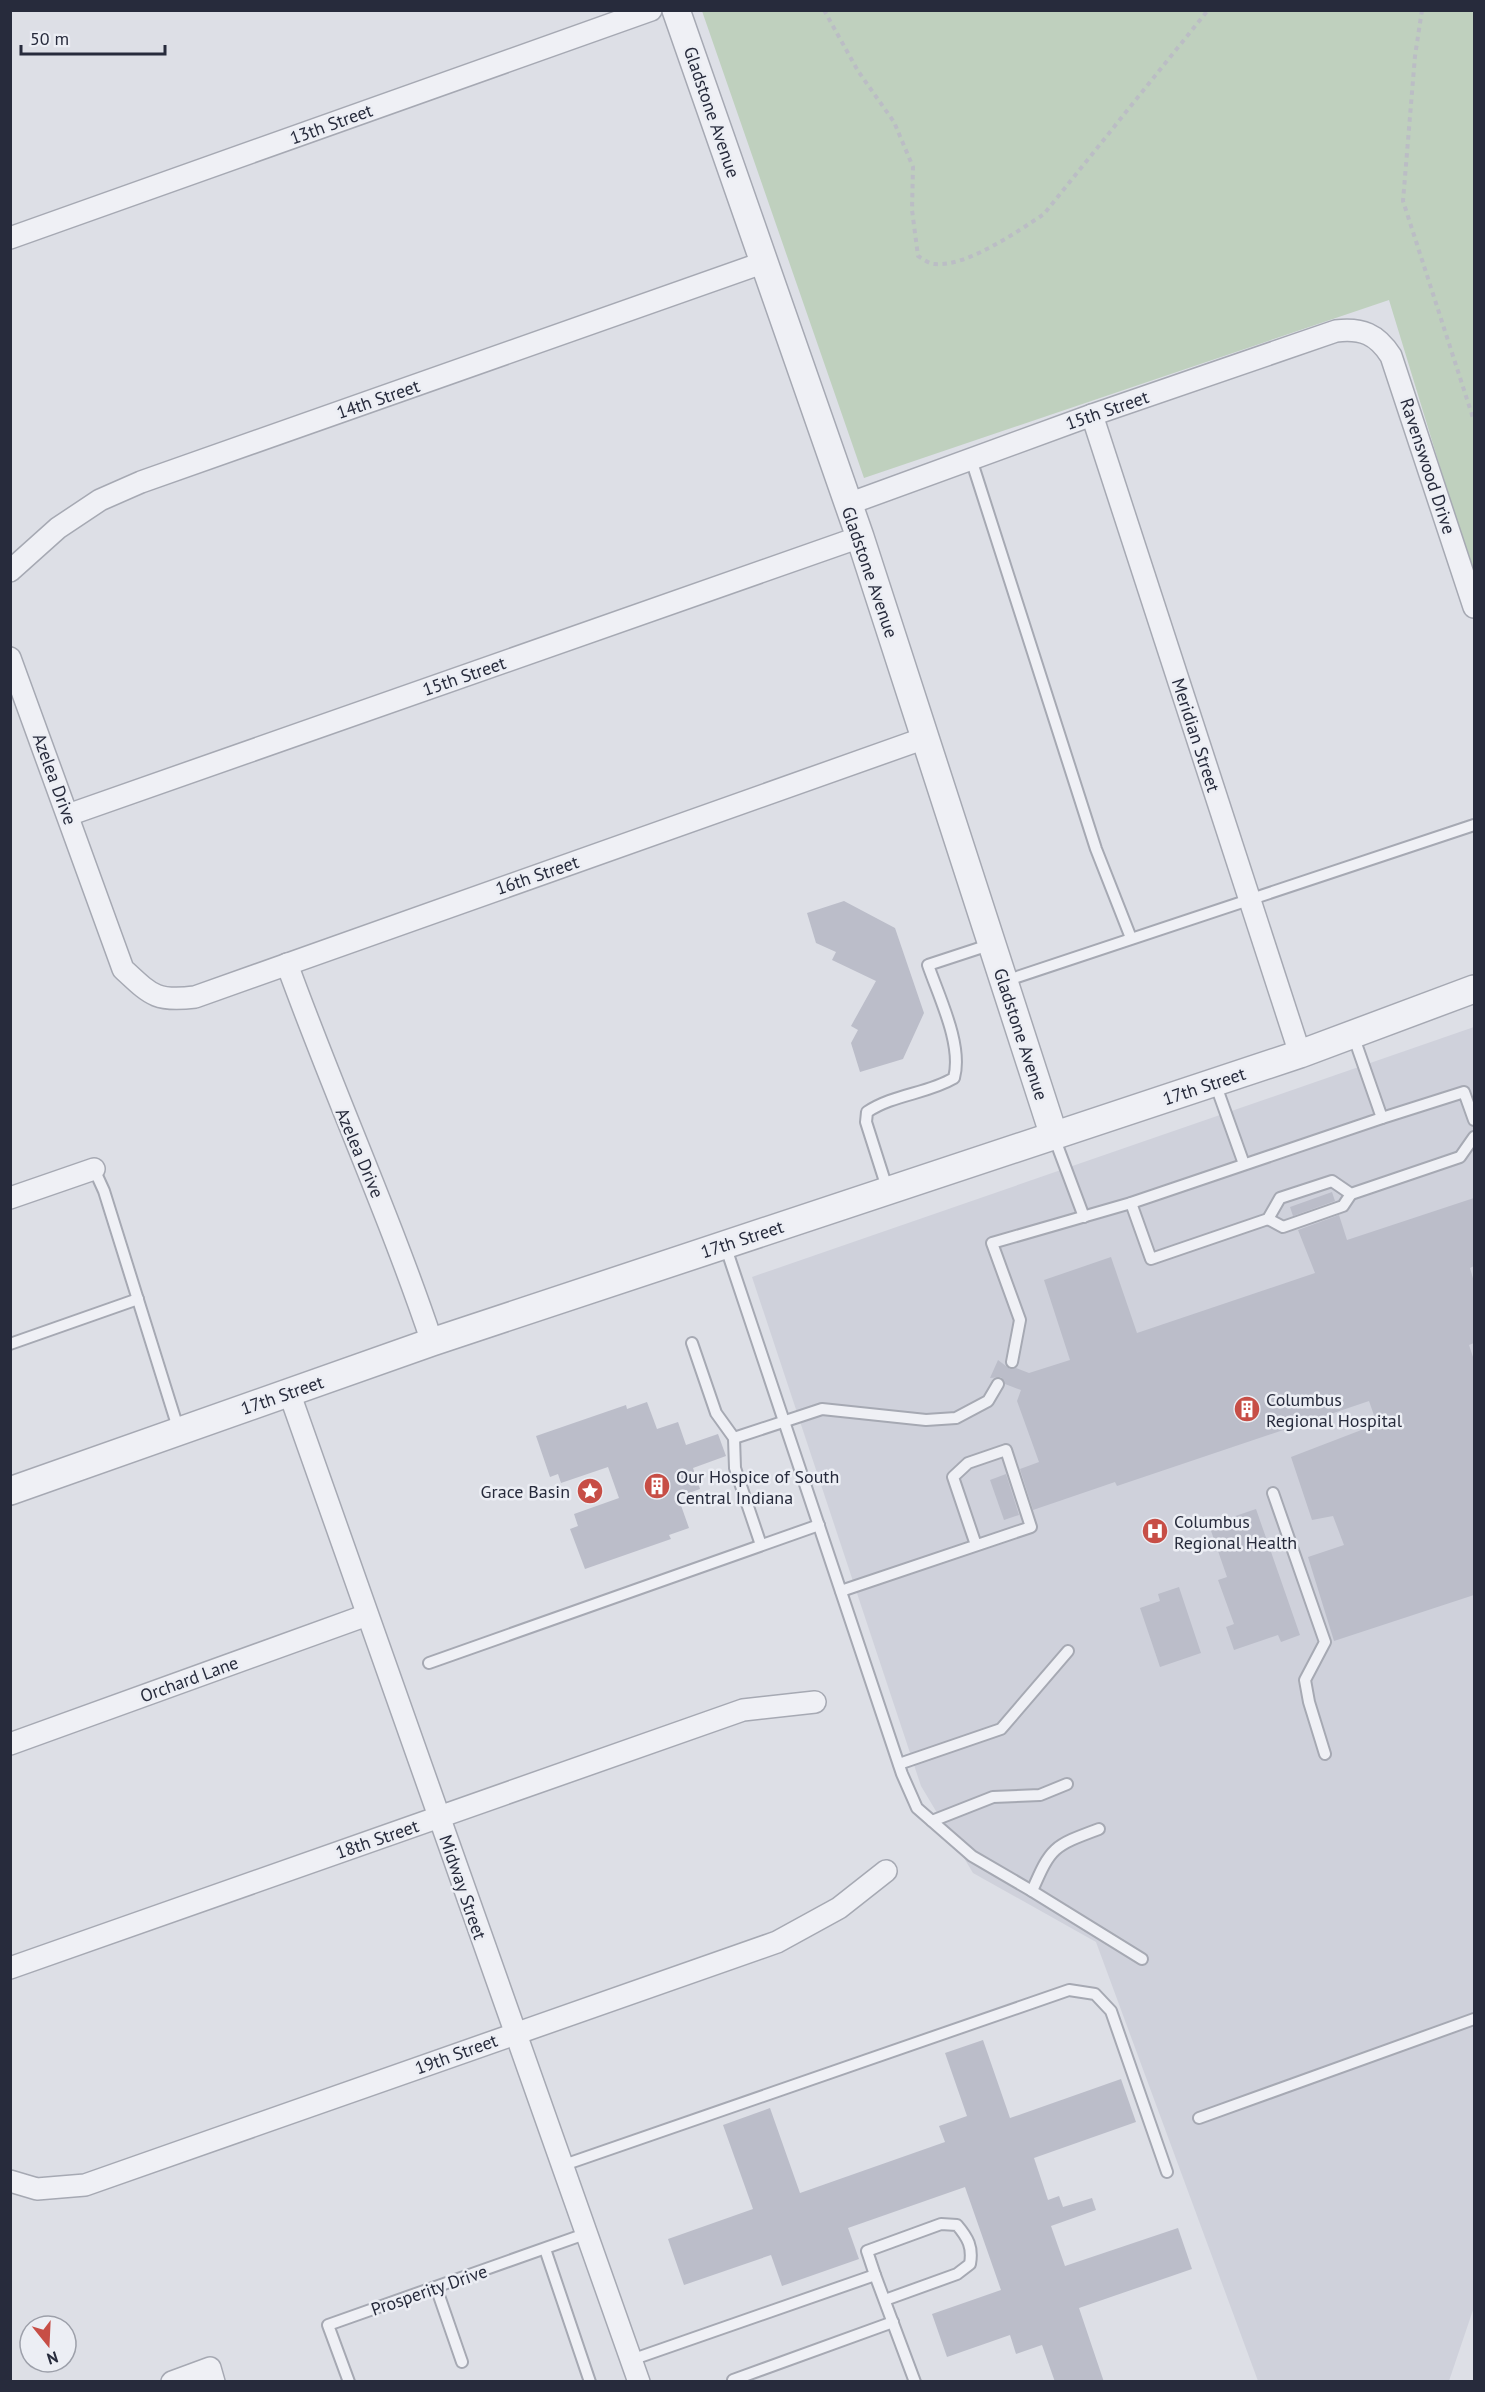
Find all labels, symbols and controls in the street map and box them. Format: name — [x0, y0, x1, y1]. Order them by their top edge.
scale bar — [21, 18, 165, 56]
text: 50 m — [30, 27, 69, 50]
street label: Gladstone Avenue — [679, 43, 745, 181]
street label: 13th Street — [286, 98, 376, 150]
street label: 14th Street — [333, 374, 423, 424]
street label: 15th Street — [1062, 385, 1152, 435]
street label: Ravenswood Drive — [1395, 395, 1461, 537]
street label: Gladstone Avenue — [837, 503, 903, 641]
street label: 15th Street — [419, 651, 509, 701]
street label: Meridian Street — [1167, 675, 1225, 795]
street label: Azelea Drive — [28, 730, 82, 828]
street label: 16th Street — [492, 850, 582, 900]
street label: Gladstone Avenue — [989, 965, 1053, 1103]
street label: 17th Street — [1160, 1062, 1248, 1110]
street label: Azelea Drive — [331, 1105, 389, 1201]
street label: 17th Street — [698, 1215, 786, 1263]
street label: 17th Street — [238, 1370, 326, 1420]
place label: Columbus Regional Hospital — [1266, 1388, 1403, 1432]
building icon: Columbus Regional Hospital — [1232, 1394, 1262, 1424]
place label: Our Hospice of South Central Indiana — [676, 1465, 839, 1509]
building icon: Our Hospice of South Central Indiana — [642, 1471, 672, 1501]
place icon: Grace Basin — [575, 1476, 605, 1506]
place label: Grace Basin — [481, 1480, 570, 1503]
place label: Columbus Regional Health — [1174, 1510, 1297, 1554]
hospital icon: Columbus Regional Health — [1140, 1516, 1170, 1546]
street label: Orchard Lane — [137, 1651, 241, 1707]
street label: 18th Street — [332, 1814, 422, 1864]
street label: Midway Street — [434, 1832, 492, 1942]
street label: 19th Street — [411, 2028, 501, 2080]
street label: Prosperity Drive — [368, 2259, 490, 2321]
north arrow — [18, 2314, 78, 2374]
text: N — [45, 2347, 61, 2369]

